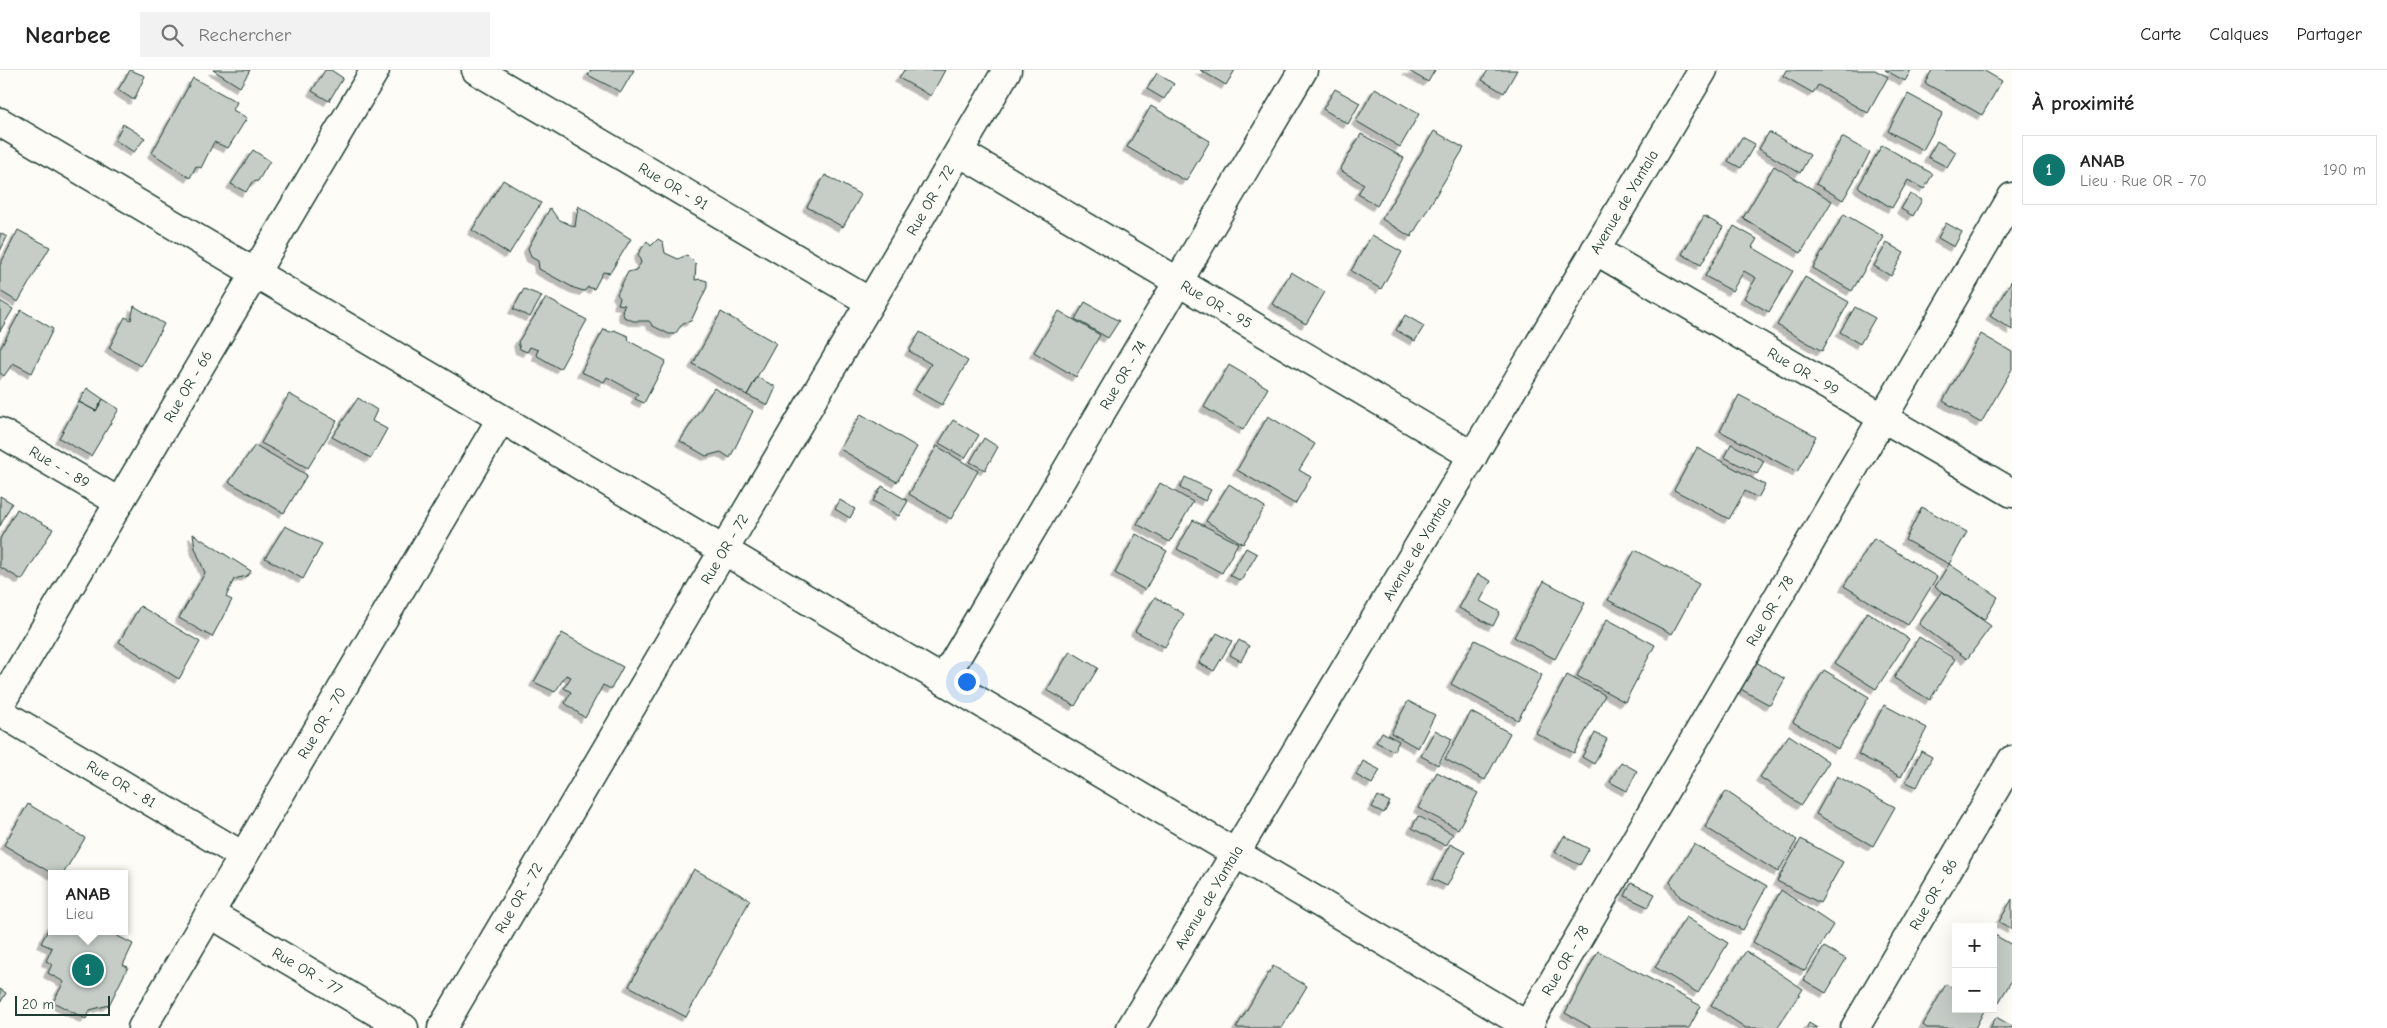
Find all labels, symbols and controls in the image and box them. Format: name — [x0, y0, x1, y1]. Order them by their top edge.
search box — [140, 12, 490, 57]
text: Nearbee — [25, 21, 110, 49]
icon: search — [158, 21, 186, 49]
text: Rechercher — [198, 24, 291, 46]
text: Carte — [2140, 24, 2181, 45]
text: Calques — [2209, 24, 2269, 45]
text: Partager — [2297, 24, 2362, 45]
text: À proximité — [2032, 91, 2134, 115]
street label: Avenue de Yantala — [1586, 147, 1662, 257]
text: ANAB — [2080, 150, 2125, 172]
street label: Rue OR - 91 — [635, 159, 711, 214]
text: 1 — [2046, 161, 2052, 179]
text: 190 m — [2323, 161, 2366, 179]
street label: Rue OR - 72 — [902, 162, 958, 239]
text: Lieu · Rue OR - 70 — [2080, 172, 2207, 190]
street label: Rue OR - 95 — [1177, 276, 1255, 332]
street label: Rue OR - 74 — [1096, 337, 1150, 413]
street label: Rue OR - 99 — [1764, 343, 1842, 399]
street label: Rue OR - 66 — [160, 347, 216, 425]
street label: Rue - - 89 — [26, 442, 93, 492]
street label: Avenue de Yantala — [1379, 494, 1455, 604]
street label: Rue OR - 72 — [697, 511, 752, 588]
street label: Rue OR - 78 — [1742, 572, 1798, 649]
your location — [954, 669, 980, 695]
street label: Rue OR - 70 — [294, 684, 350, 762]
street label: Rue OR - 81 — [83, 756, 159, 811]
street label: Avenue de Yantala — [1171, 842, 1247, 953]
street label: Rue OR - 86 — [1905, 855, 1961, 933]
street label: Rue OR - 72 — [491, 859, 546, 936]
popup — [48, 870, 128, 935]
text: ANAB — [66, 883, 110, 905]
text: Lieu — [66, 905, 93, 923]
street label: Rue OR - 78 — [1538, 922, 1593, 999]
map controls — [1952, 923, 1997, 1013]
button: + — [1952, 923, 1997, 968]
street label: Rue OR - 77 — [269, 943, 345, 998]
pin: 1 — [72, 951, 104, 989]
button: − — [1952, 968, 1997, 1013]
scale bar — [15, 993, 110, 1016]
text: 20 m — [22, 996, 54, 1013]

